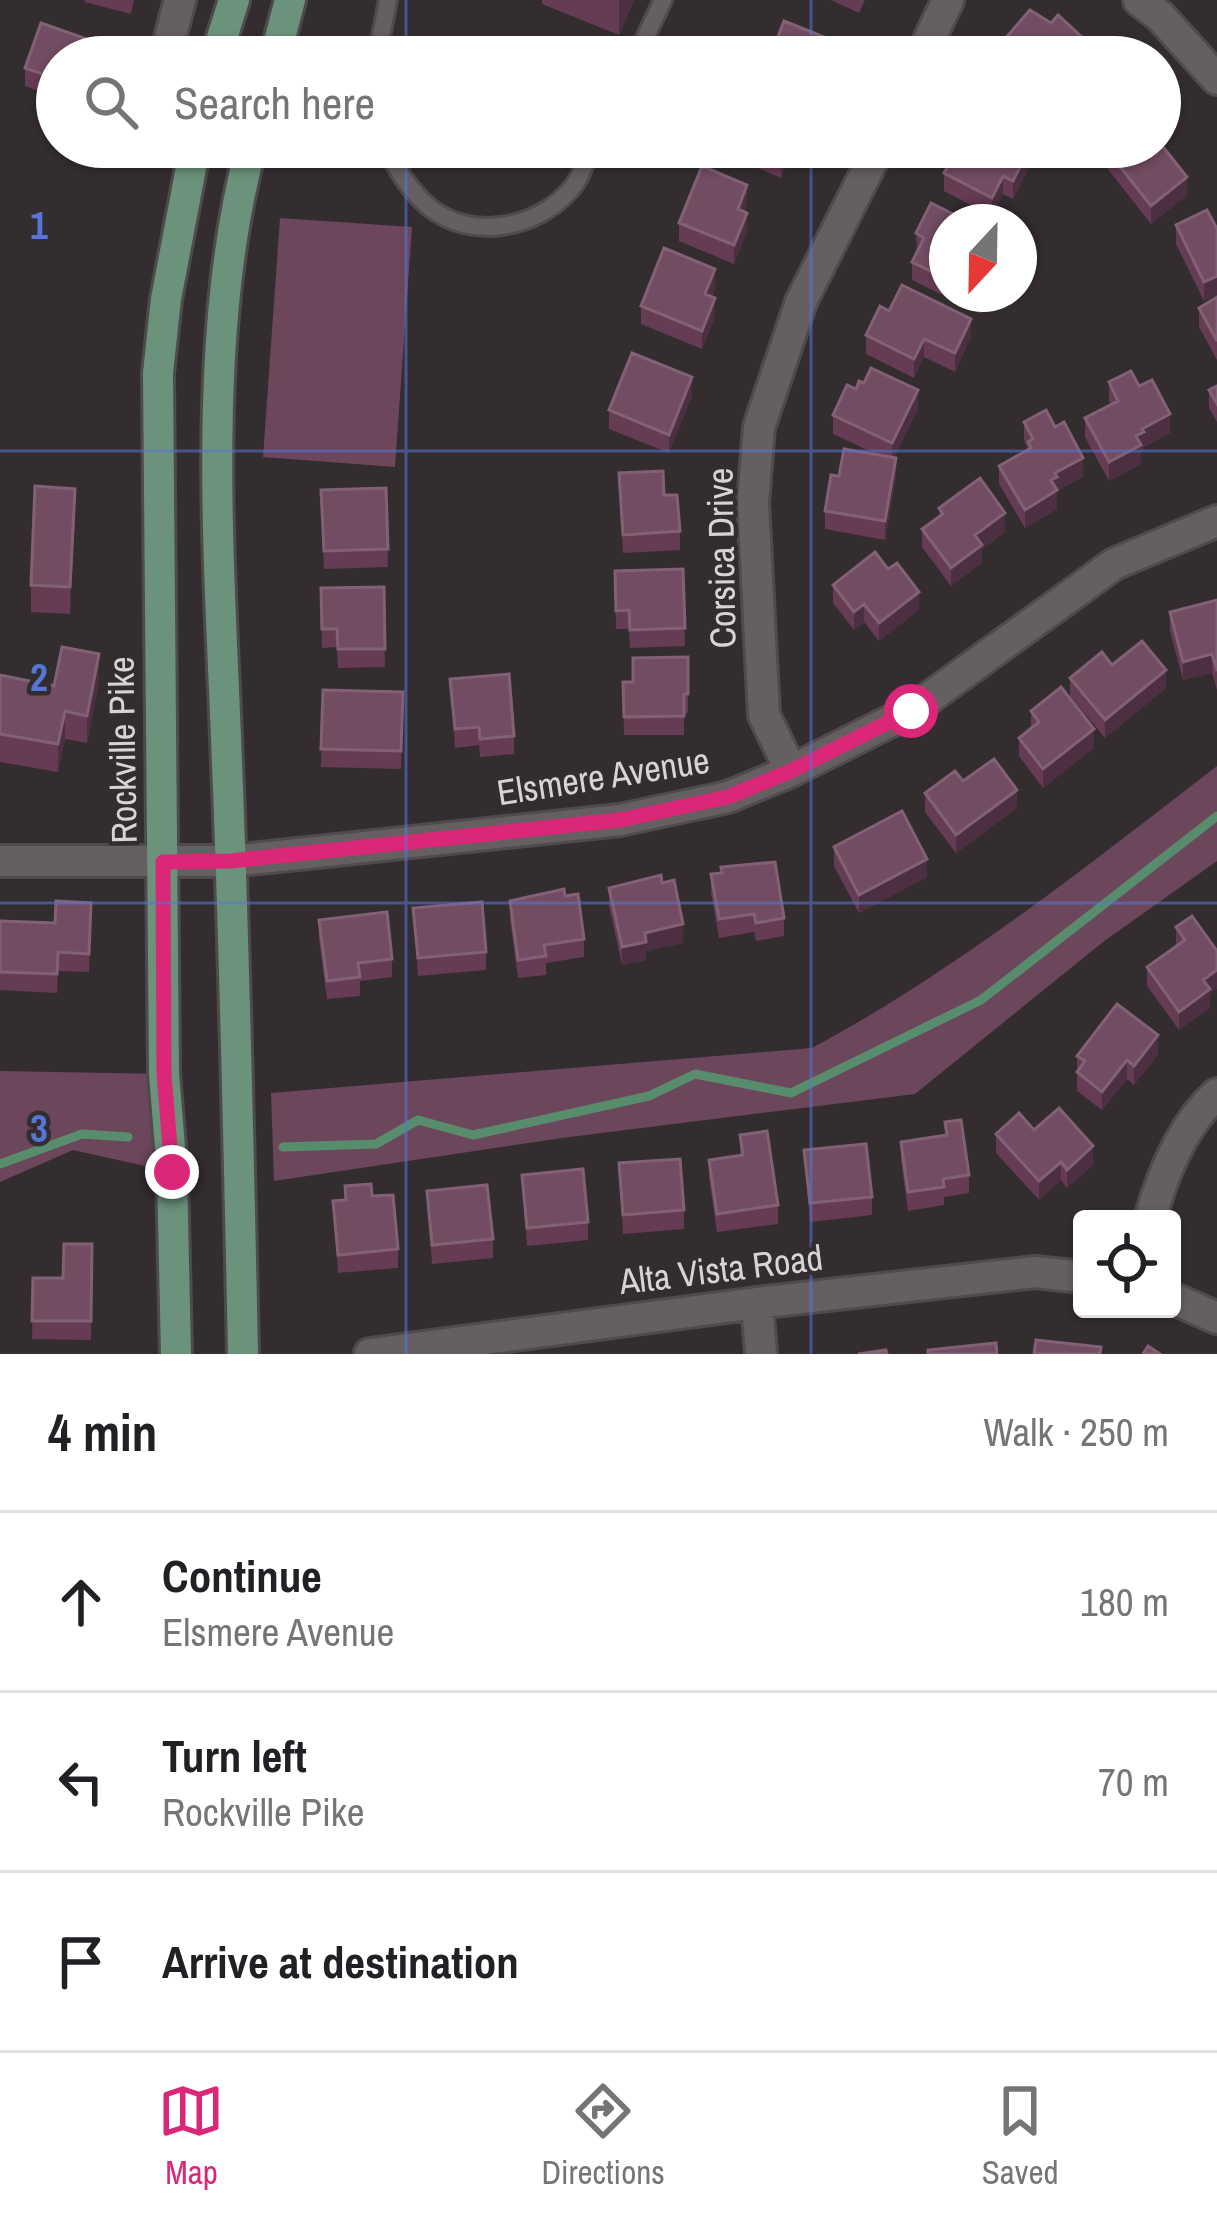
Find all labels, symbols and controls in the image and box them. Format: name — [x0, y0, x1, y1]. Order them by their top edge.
search box — [36, 36, 1181, 168]
icon: search — [78, 69, 144, 135]
text: Search here — [174, 72, 375, 133]
text: 1 — [30, 199, 48, 251]
north arrow — [929, 204, 1037, 312]
street label: Corsica Drive — [695, 467, 747, 649]
text: 2 — [30, 651, 48, 703]
street label: Rockville Pike — [96, 656, 148, 844]
route start — [884, 684, 938, 738]
street label: Elsmere Avenue — [493, 736, 713, 816]
text: 3 — [30, 1102, 48, 1154]
route end — [145, 1145, 199, 1199]
map controls — [1073, 1210, 1181, 1318]
button: locate — [1073, 1210, 1181, 1318]
street label: Alta Vista Road — [616, 1233, 825, 1305]
text: 4 min — [48, 1398, 157, 1467]
text: Walk · 250 m — [984, 1406, 1169, 1458]
text: Continue — [162, 1545, 322, 1606]
icon: ahead — [48, 1569, 114, 1635]
text: 180 m — [1080, 1576, 1169, 1628]
text: Elsmere Avenue — [162, 1606, 394, 1658]
text: Turn left — [162, 1725, 307, 1786]
icon: left — [48, 1749, 114, 1815]
text: 70 m — [1098, 1756, 1169, 1808]
text: Rockville Pike — [162, 1786, 365, 1838]
icon: arrive — [48, 1929, 114, 1995]
text: Arrive at destination — [162, 1931, 519, 1992]
tab: Map — [158, 2078, 224, 2194]
tab: Directions — [541, 2078, 665, 2194]
tab: Saved — [982, 2078, 1058, 2194]

